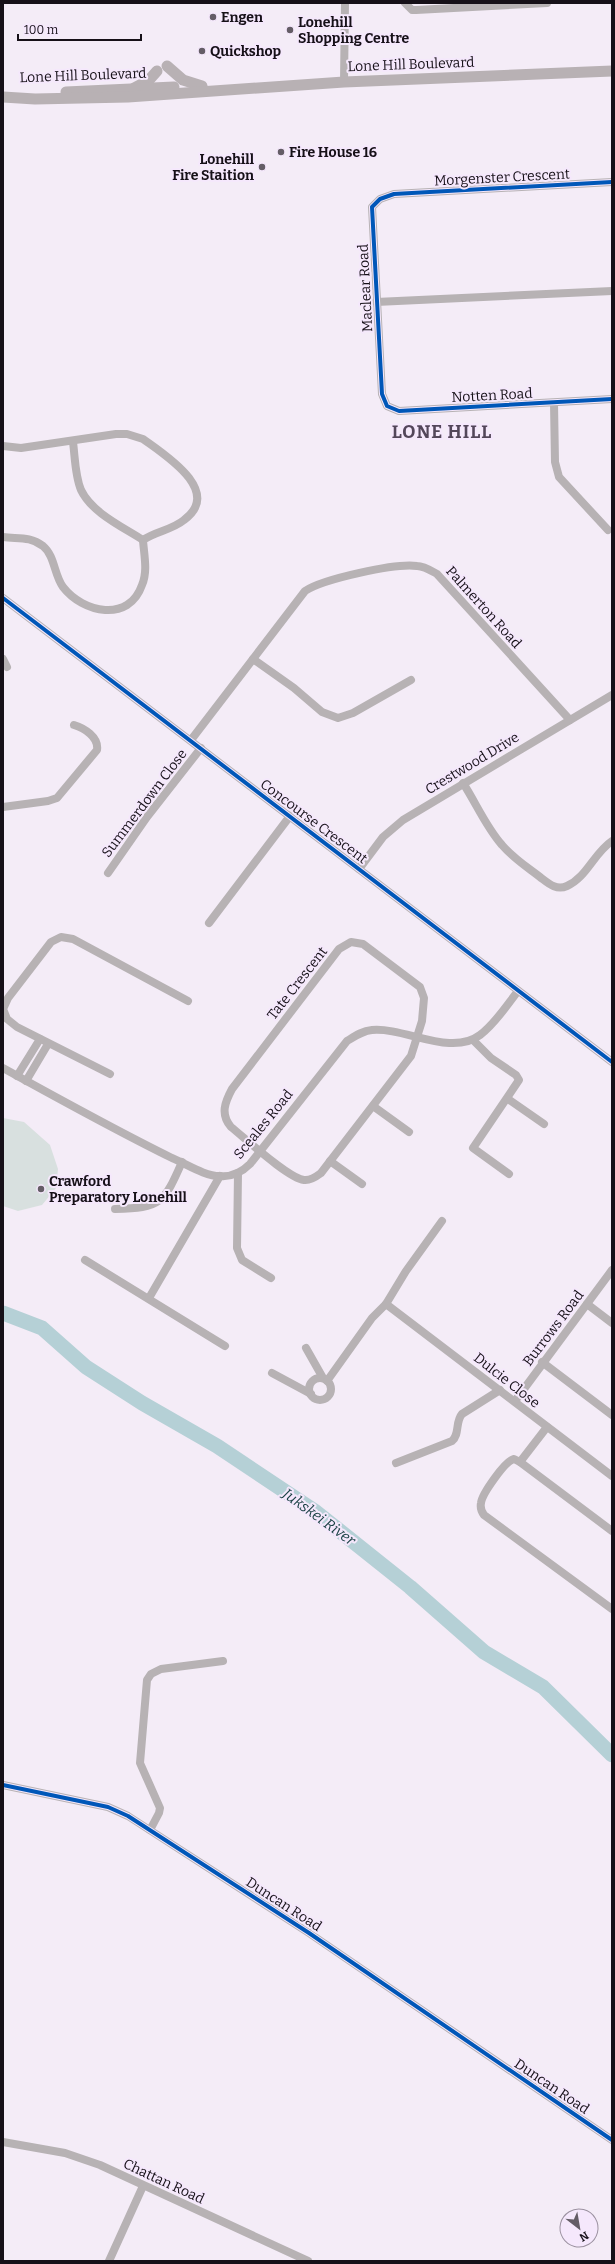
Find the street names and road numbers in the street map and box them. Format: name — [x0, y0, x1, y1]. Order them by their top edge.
street label: Lone Hill Boulevard — [347, 54, 475, 75]
street label: Lone Hill Boulevard — [19, 65, 147, 86]
street label: Morgenster Crescent — [434, 165, 570, 190]
street label: Maclear Road — [355, 244, 376, 332]
street label: Notten Road — [451, 385, 533, 406]
street label: Palmerton Road — [442, 563, 525, 652]
street label: Crestwood Drive — [422, 729, 522, 798]
street label: Summerdown Close — [98, 746, 191, 861]
street label: Concourse Crescent — [257, 776, 371, 867]
street label: Tate Crescent — [264, 944, 331, 1023]
street label: Sceales Road — [230, 1086, 297, 1163]
street label: Burrows Road — [519, 1287, 587, 1370]
street label: Dulcie Close — [470, 1349, 543, 1412]
street label: Duncan Road — [243, 1874, 325, 1935]
street label: Duncan Road — [511, 2055, 592, 2118]
street label: Chattan Road — [121, 2155, 207, 2208]

